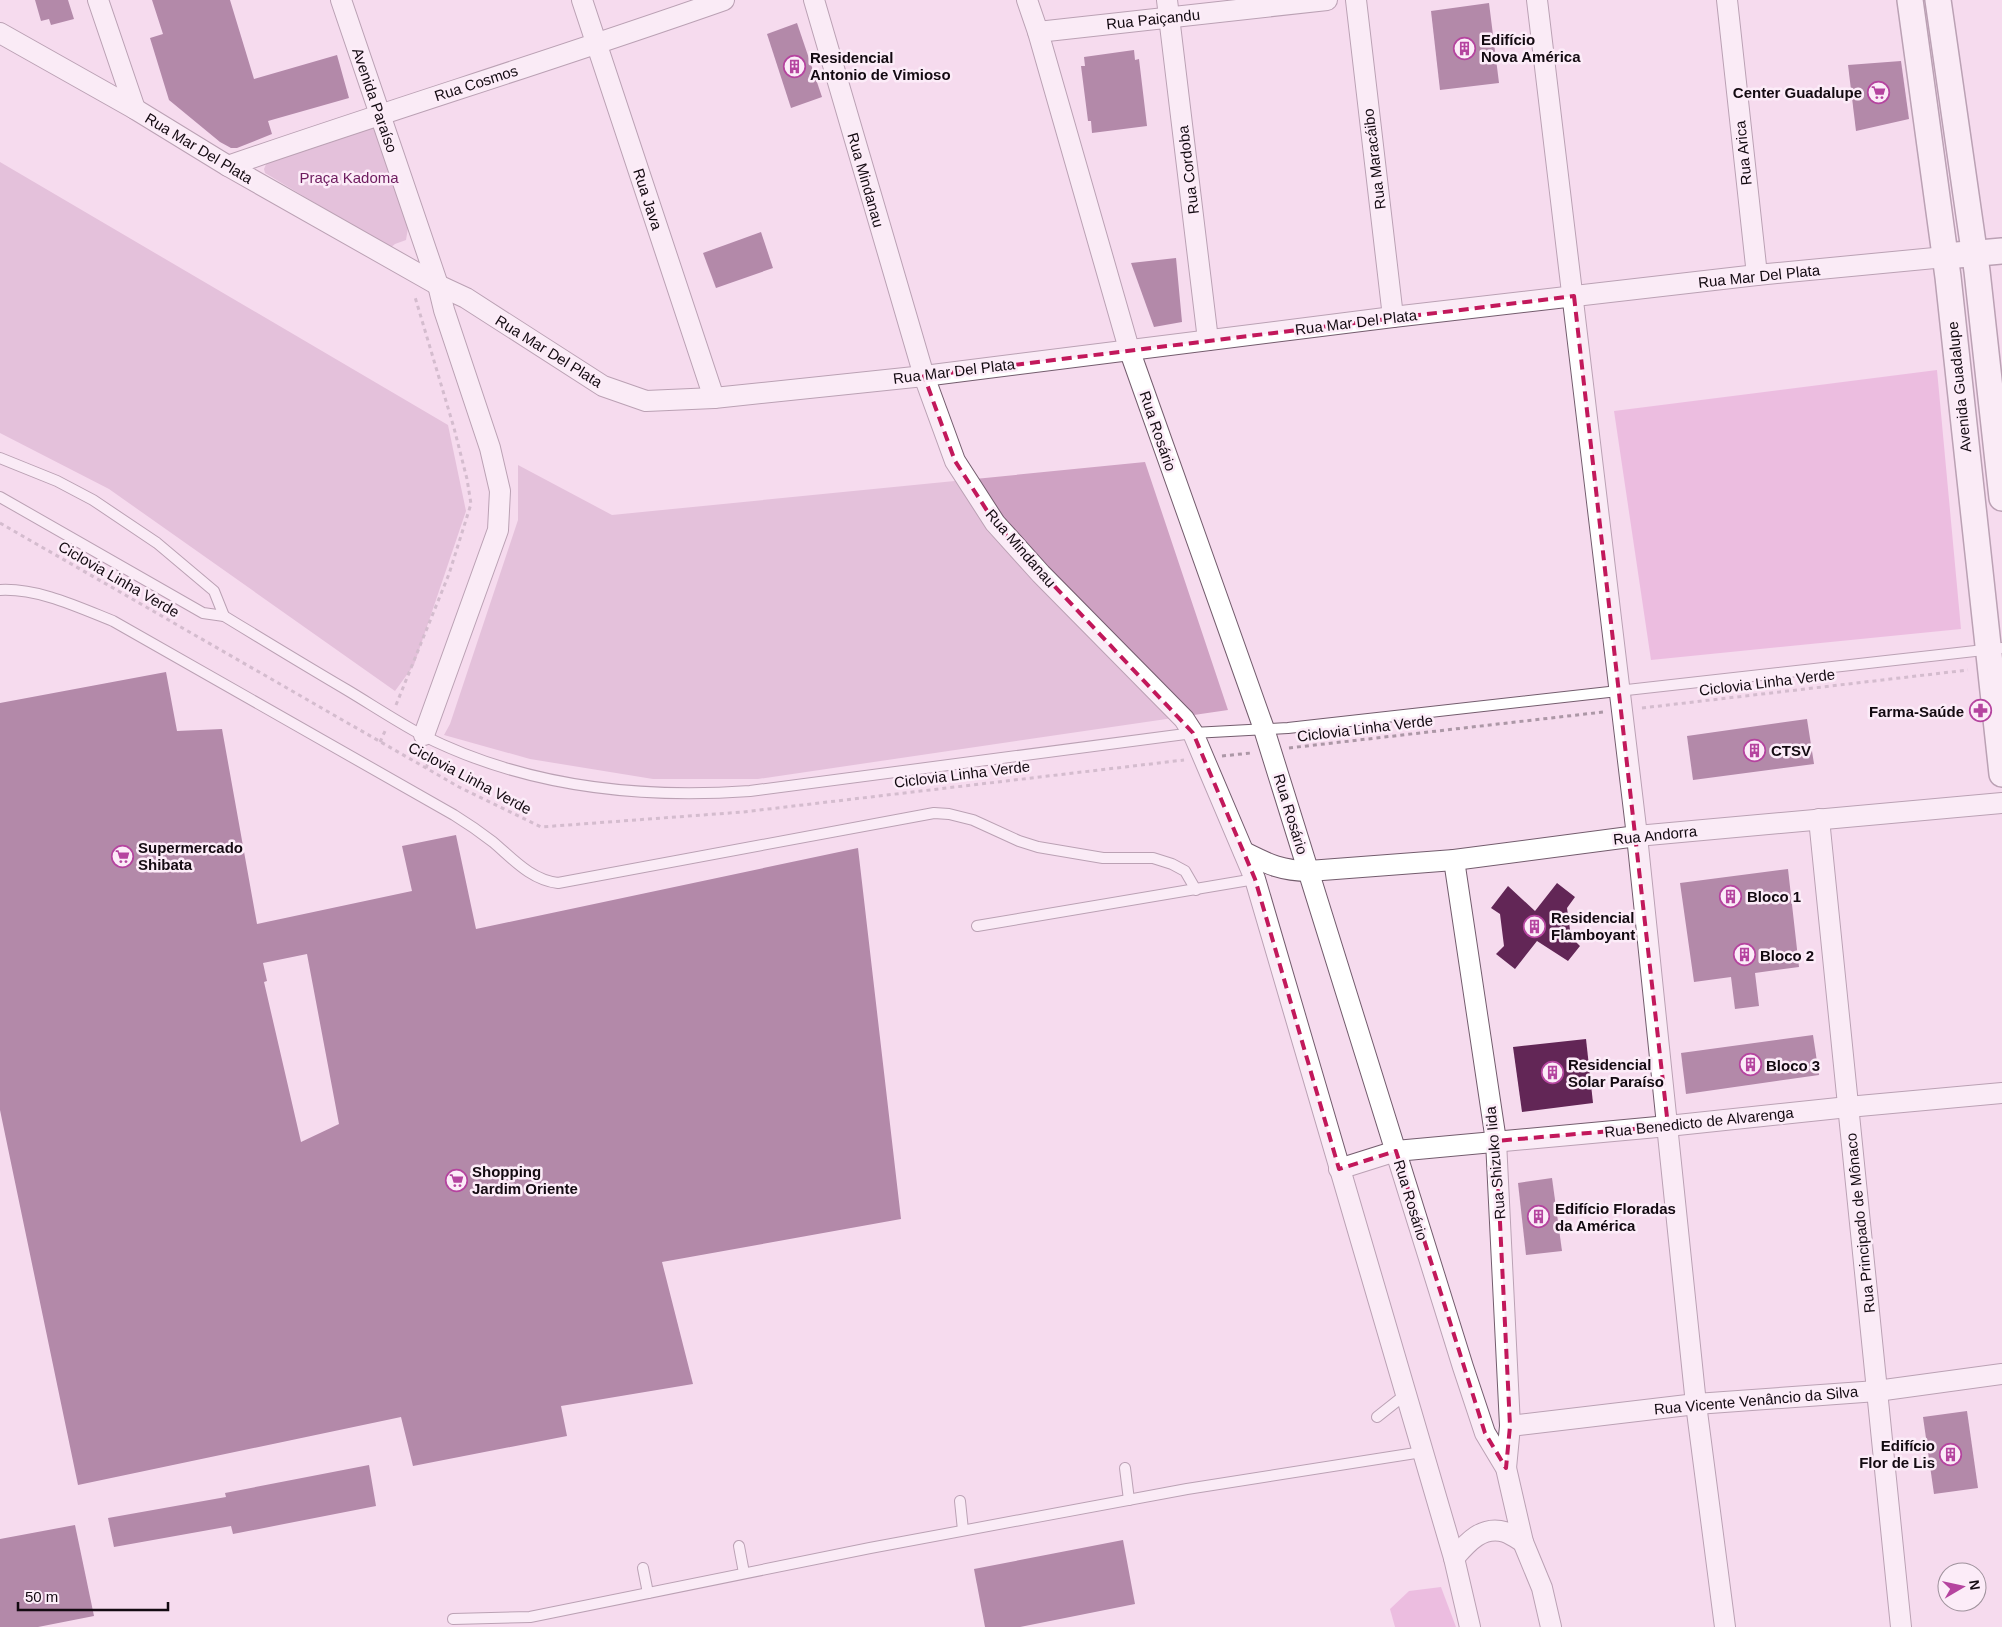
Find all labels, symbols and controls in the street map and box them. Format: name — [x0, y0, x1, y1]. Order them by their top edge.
street label: Rua Paiçandu — [1105, 6, 1201, 32]
place label: Edifício Nova América — [1481, 31, 1581, 65]
building icon: Edifício Nova América — [1453, 36, 1477, 60]
street label: Avenida Paraíso — [349, 45, 401, 155]
place label: Residencial Antonio de Vimioso — [810, 49, 951, 83]
building icon: Residencial Antonio de Vimioso — [782, 54, 806, 78]
street label: Rua Cosmos — [432, 62, 520, 104]
supermarket icon: Center Guadalupe — [1866, 80, 1890, 104]
place label: Center Guadalupe — [1733, 84, 1862, 101]
street label: Rua Maracáibo — [1359, 107, 1389, 211]
street label: Rua Mar Del Plata — [142, 109, 256, 187]
street label: Rua Arica — [1731, 119, 1755, 186]
street label: Rua Cordoba — [1174, 124, 1202, 215]
street label: Rua Mindanau — [844, 131, 888, 229]
street label: Rua Java — [630, 166, 666, 232]
park label: Praça Kadoma — [299, 169, 399, 186]
street label: Rua Mar Del Plata — [1697, 261, 1821, 291]
street label: Rua Mar Del Plata — [1294, 306, 1418, 338]
street label: Rua Mar Del Plata — [493, 311, 606, 391]
street label: Avenida Guadalupe — [1944, 321, 1974, 453]
street label: Rua Mar Del Plata — [892, 355, 1016, 387]
street label: Rua Rosário — [1136, 389, 1180, 473]
street label: Rua Mindanau — [983, 506, 1059, 590]
street label: Ciclovia Linha Verde — [56, 537, 182, 621]
street label: Ciclovia Linha Verde — [1698, 665, 1836, 699]
pharmacy icon: Farma-Saúde — [1968, 699, 1992, 723]
place label: Farma-Saúde — [1869, 703, 1964, 720]
street label: Ciclovia Linha Verde — [1296, 711, 1434, 745]
street label: Ciclovia Linha Verde — [406, 738, 534, 818]
building icon: CTSV — [1743, 738, 1767, 762]
place label: CTSV — [1771, 742, 1811, 759]
street label: Ciclovia Linha Verde — [893, 757, 1031, 791]
street label: Rua Rosário — [1271, 772, 1311, 856]
street label: Rua Andorra — [1612, 822, 1698, 848]
place label: Supermercado Shibata — [138, 839, 243, 873]
supermarket icon: Supermercado Shibata — [110, 844, 134, 868]
building icon: Bloco 1 — [1719, 884, 1743, 908]
place label: Bloco 1 — [1747, 888, 1801, 905]
place label: Residencial Flamboyant — [1551, 909, 1635, 943]
building icon: Residencial Flamboyant — [1523, 914, 1547, 938]
building icon: Bloco 2 — [1732, 943, 1756, 967]
place label: Bloco 2 — [1760, 947, 1814, 964]
building icon: Bloco 3 — [1738, 1053, 1762, 1077]
place label: Residencial Solar Paraíso — [1568, 1056, 1664, 1090]
place label: Bloco 3 — [1766, 1057, 1820, 1074]
building icon: Residencial Solar Paraíso — [1540, 1061, 1564, 1085]
street label: Rua Benedicto de Alvarenga — [1604, 1104, 1795, 1140]
street label: Rua Shizuko Iida — [1482, 1105, 1508, 1220]
street label: Rua Principado de Mônaco — [1842, 1132, 1878, 1314]
street label: Rua Rosário — [1391, 1158, 1431, 1242]
place label: Shopping Jardim Oriente — [472, 1163, 578, 1197]
supermarket icon: Shopping Jardim Oriente — [444, 1168, 468, 1192]
place label: Edifício Floradas da América — [1555, 1200, 1676, 1234]
building icon: Edifício Floradas da América — [1527, 1205, 1551, 1229]
street label: Rua Vicente Venâncio da Silva — [1653, 1383, 1859, 1417]
place label: Edifício Flor de Lis — [1859, 1437, 1935, 1471]
building icon: Edifício Flor de Lis — [1939, 1442, 1963, 1466]
north arrow — [1937, 1562, 1987, 1612]
text: N — [1966, 1579, 1984, 1591]
scale bar — [18, 1580, 168, 1612]
text: 50 m — [25, 1588, 58, 1605]

